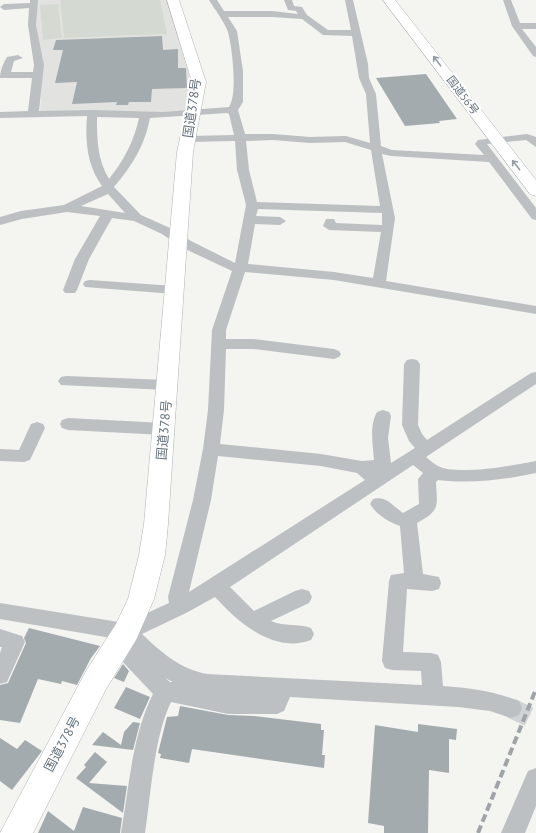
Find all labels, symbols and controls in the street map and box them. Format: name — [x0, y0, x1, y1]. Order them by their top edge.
one-way arrow — [433, 56, 441, 67]
street label: 国道56号 — [444, 73, 482, 117]
street label: 国道378号 — [179, 77, 205, 139]
one-way arrow — [512, 160, 520, 171]
street label: 国道378号 — [153, 399, 175, 461]
street label: 国道378号 — [40, 713, 84, 775]

